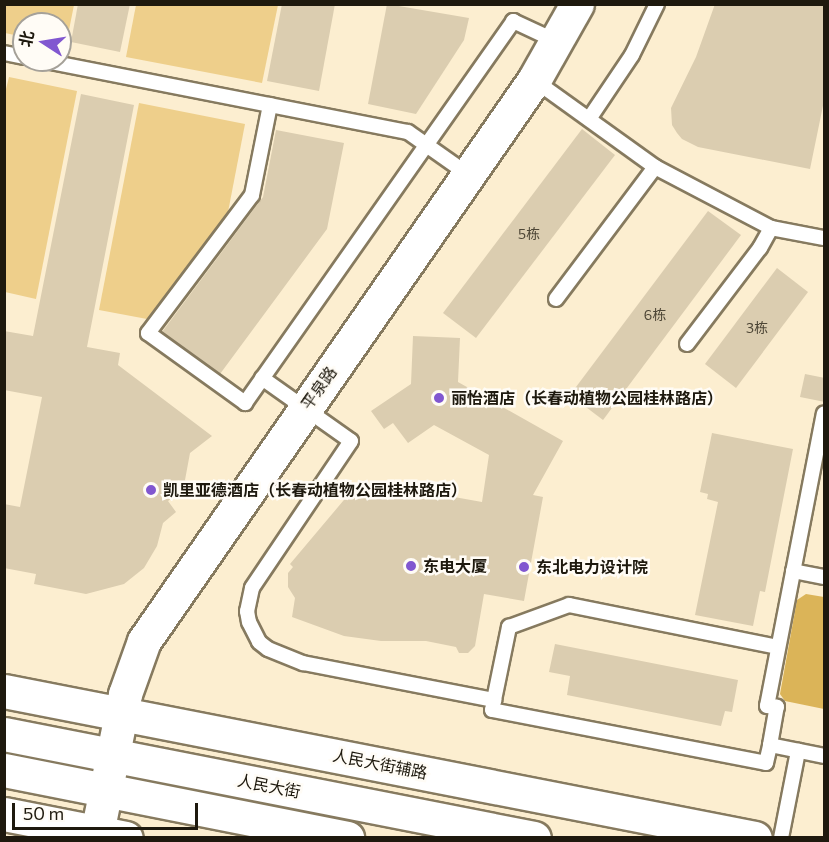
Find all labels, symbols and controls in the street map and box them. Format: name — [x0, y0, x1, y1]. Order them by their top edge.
north arrow — [12, 12, 72, 72]
text: 北 — [15, 29, 37, 48]
house number: 5栋 — [518, 226, 540, 242]
house number: 6栋 — [644, 307, 666, 323]
house number: 3栋 — [746, 320, 768, 336]
street label: 平泉路 — [297, 363, 341, 413]
place label: 丽怡酒店（长春动植物公园桂林路店） — [451, 388, 723, 408]
marker: 丽怡酒店（长春动植物公园桂林路店） — [432, 391, 446, 405]
place label: 凯里亚德酒店（长春动植物公园桂林路店） — [163, 480, 467, 500]
marker: 凯里亚德酒店（长春动植物公园桂林路店） — [144, 483, 158, 497]
place label: 东电大厦 — [423, 556, 487, 576]
place label: 东北电力设计院 — [536, 557, 648, 577]
marker: 东电大厦 — [404, 559, 418, 573]
marker: 东北电力设计院 — [517, 560, 531, 574]
street label: 人民大街辅路 — [331, 745, 429, 783]
street label: 人民大街 — [236, 770, 302, 802]
scale bar — [15, 791, 201, 829]
text: 50 m — [23, 802, 64, 824]

